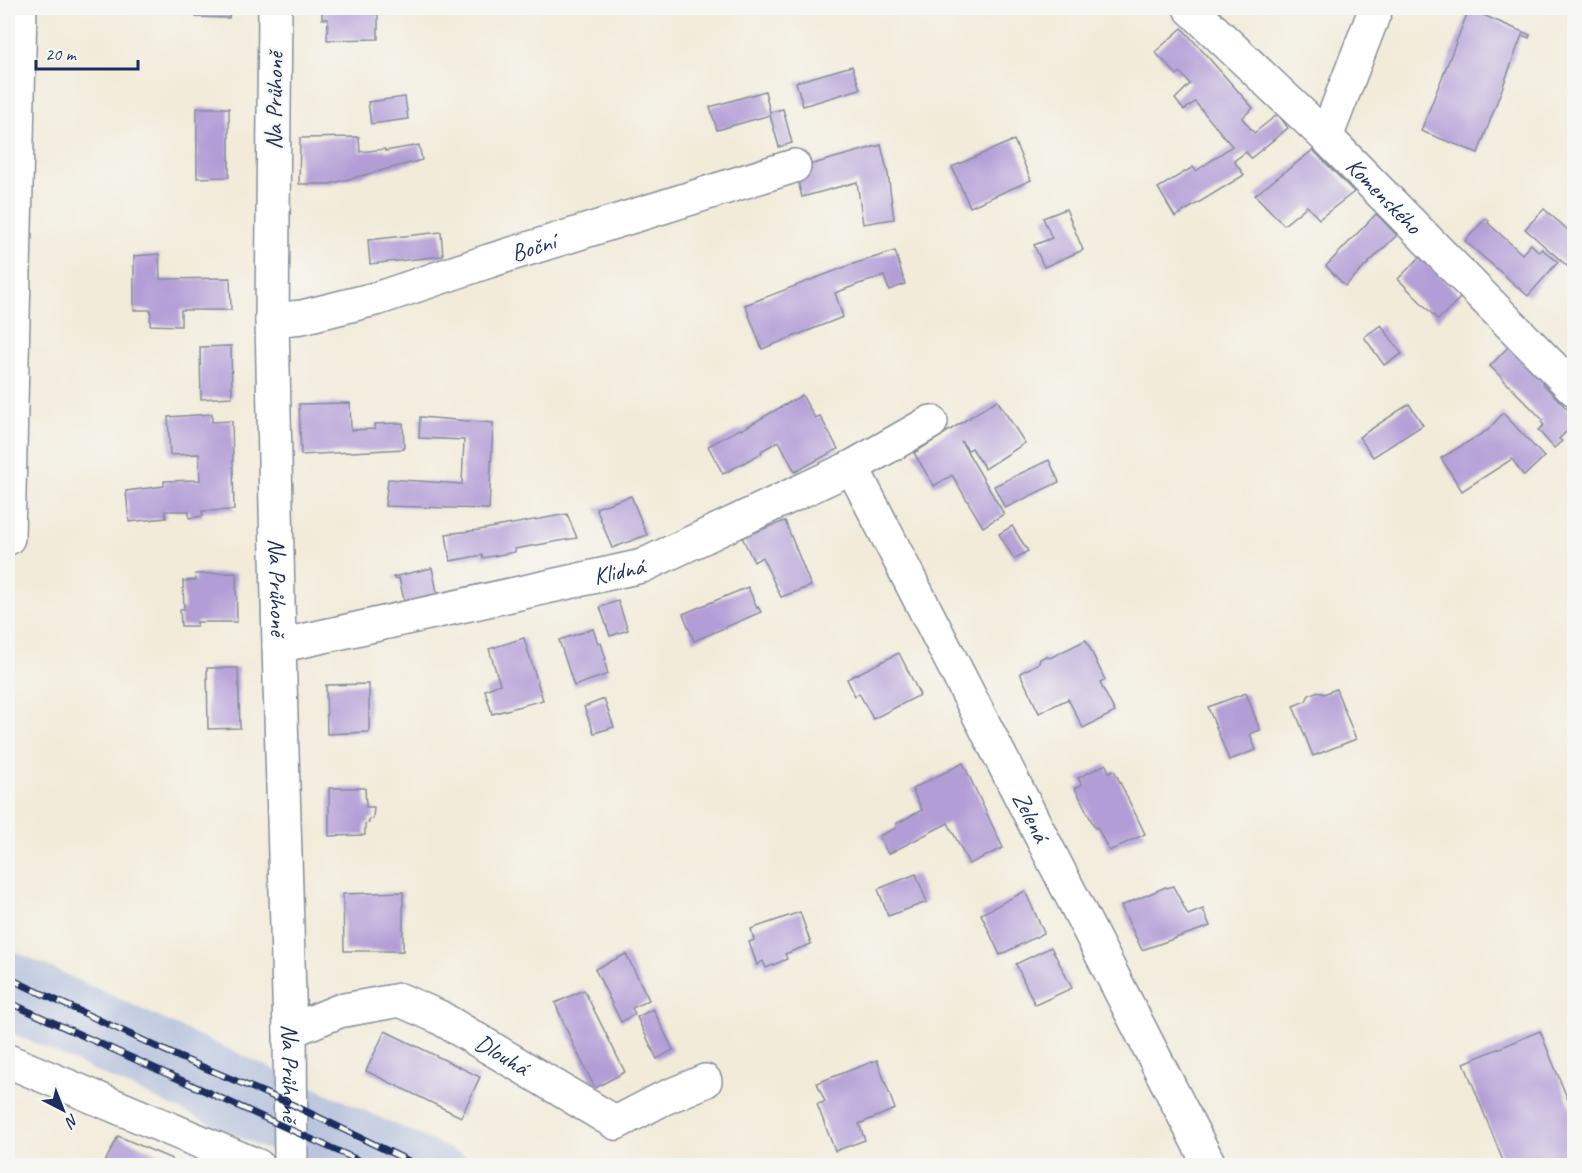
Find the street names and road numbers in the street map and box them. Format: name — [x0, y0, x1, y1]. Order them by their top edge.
street label: Na Průhoně — [258, 49, 290, 150]
street label: Komenského — [1340, 151, 1429, 242]
street label: Boční — [508, 225, 564, 268]
street label: Na Průhoně — [262, 538, 294, 639]
street label: Klidná — [590, 550, 650, 591]
street label: Zelená — [1006, 786, 1058, 849]
street label: Na Průhoně — [275, 1024, 306, 1125]
street label: Dlouhá — [470, 1027, 536, 1084]

